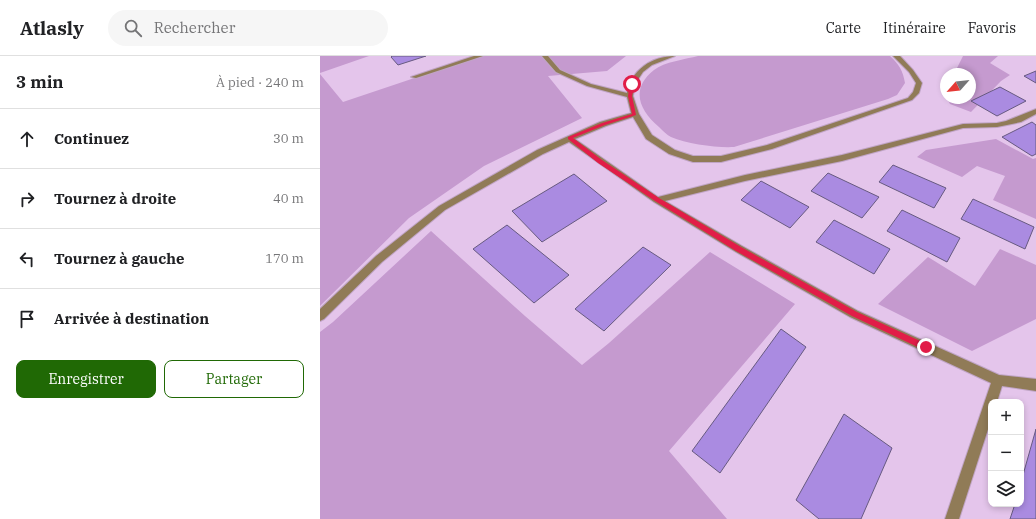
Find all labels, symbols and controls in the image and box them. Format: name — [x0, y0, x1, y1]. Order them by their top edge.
search box — [108, 10, 388, 46]
text: Atlasly — [20, 16, 84, 40]
icon: search — [122, 17, 144, 39]
text: Rechercher — [154, 18, 235, 37]
text: Carte — [826, 19, 861, 37]
text: Itinéraire — [883, 19, 946, 37]
text: Favoris — [968, 19, 1016, 37]
north arrow — [940, 68, 976, 104]
text: 3 min — [16, 71, 64, 93]
text: À pied · 240 m — [216, 74, 304, 91]
route start — [623, 75, 641, 93]
icon: ahead — [16, 128, 38, 150]
text: Continuez — [54, 129, 129, 148]
text: 30 m — [273, 130, 304, 147]
icon: right — [16, 188, 38, 210]
text: Tournez à droite — [54, 189, 176, 208]
text: 40 m — [273, 190, 304, 207]
icon: left — [16, 248, 38, 270]
text: Tournez à gauche — [54, 249, 185, 268]
text: 170 m — [265, 250, 304, 267]
icon: arrive — [16, 308, 38, 330]
text: Arrivée à destination — [54, 309, 209, 328]
route end — [917, 338, 935, 356]
button: Enregistrer — [16, 360, 156, 398]
button: Partager — [164, 360, 304, 398]
map controls — [988, 399, 1024, 507]
button: + — [988, 399, 1024, 435]
button: − — [988, 435, 1024, 471]
button: layers — [988, 471, 1024, 507]

